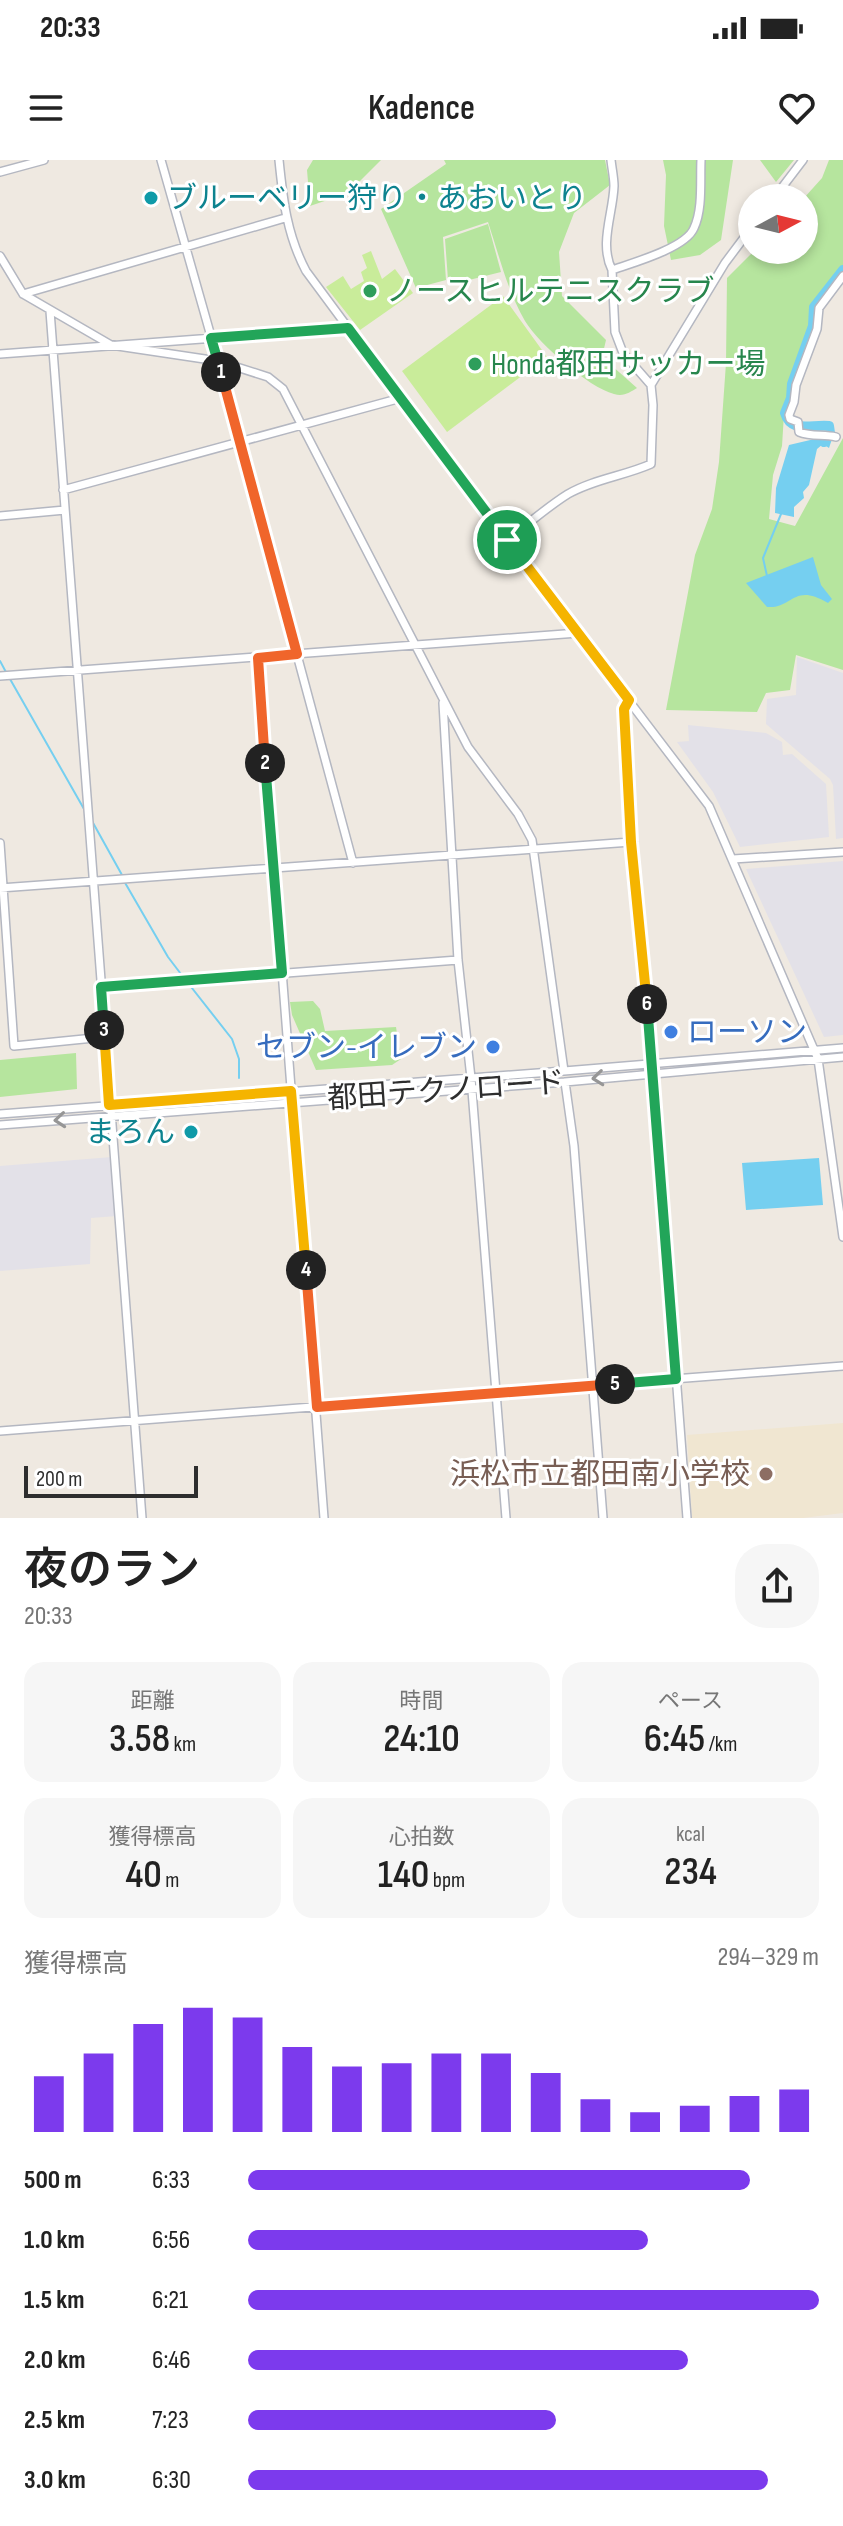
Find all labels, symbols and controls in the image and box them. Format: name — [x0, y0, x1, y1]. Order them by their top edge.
text: 20:33 — [40, 10, 101, 46]
icon: menu — [24, 86, 68, 130]
icon: heart — [775, 86, 819, 130]
text: Kadence — [368, 87, 475, 130]
place label: ブルーベリー狩り・あおいとり — [167, 181, 587, 217]
north arrow — [738, 184, 818, 264]
map controls — [738, 184, 818, 264]
marker: ブルーベリー狩り・あおいとり — [142, 189, 160, 207]
place label: ノースヒルテニスクラブ — [386, 274, 715, 310]
marker: ノースヒルテニスクラブ — [361, 282, 379, 300]
place label: Honda都田サッカー場 — [491, 347, 766, 383]
pin: 1 — [201, 352, 241, 392]
marker: Honda都田サッカー場 — [466, 355, 484, 373]
text: 1 — [217, 358, 225, 385]
pin — [473, 506, 541, 574]
icon: arrive — [485, 518, 529, 562]
pin: 2 — [245, 743, 285, 783]
text: 2 — [260, 749, 270, 776]
pin: 6 — [627, 984, 667, 1024]
text: 6 — [642, 990, 652, 1017]
pin: 3 — [84, 1010, 124, 1050]
place label: ローソン — [687, 1015, 807, 1051]
text: 3 — [99, 1016, 109, 1043]
marker: ローソン — [662, 1023, 680, 1041]
place label: セブン-イレブン — [256, 1030, 477, 1066]
marker: セブン-イレブン — [484, 1038, 502, 1056]
street label: 都田テクノロード — [326, 1065, 566, 1117]
one-way arrow — [591, 1070, 604, 1087]
one-way arrow — [53, 1111, 66, 1128]
place label: まろん — [85, 1115, 175, 1151]
marker: まろん — [182, 1123, 200, 1141]
pin: 4 — [286, 1250, 326, 1290]
text: 4 — [301, 1256, 311, 1283]
pin: 5 — [595, 1364, 635, 1404]
text: 5 — [610, 1370, 620, 1397]
place label: 浜松市立都田南小学校 — [450, 1457, 750, 1493]
scale bar — [24, 1462, 198, 1498]
marker: 浜松市立都田南小学校 — [757, 1465, 775, 1483]
text: 200 m — [36, 1466, 82, 1493]
text: 夜のラン — [24, 1544, 200, 1597]
button: share — [735, 1544, 819, 1628]
text: 20:33 — [24, 1601, 73, 1632]
text: 距離 — [130, 1688, 175, 1715]
text: 時間 — [399, 1688, 444, 1715]
text: ペース — [658, 1688, 723, 1715]
text: 3.58 — [109, 1715, 170, 1763]
text: 24:10 — [383, 1715, 460, 1763]
text: 6:45 — [644, 1715, 705, 1763]
text: km — [170, 1731, 196, 1758]
text: /km — [705, 1731, 737, 1758]
text: kcal — [676, 1821, 705, 1848]
text: 獲得標高 — [108, 1824, 197, 1851]
text: 心拍数 — [388, 1824, 455, 1851]
text: 234 — [664, 1848, 717, 1896]
text: 40 — [126, 1851, 162, 1899]
text: 140 — [378, 1851, 429, 1899]
text: m — [162, 1867, 180, 1894]
text: bpm — [429, 1867, 465, 1894]
text: 294–329 m — [717, 1942, 819, 1973]
text: 獲得標高 — [24, 1949, 128, 1980]
text: 500 m — [24, 2165, 81, 2196]
text: 6:33 — [152, 2165, 190, 2196]
text: 1.0 km — [24, 2225, 85, 2256]
text: 6:56 — [152, 2225, 190, 2256]
text: 1.5 km — [24, 2285, 84, 2316]
text: 6:21 — [152, 2285, 188, 2316]
text: 2.0 km — [24, 2345, 85, 2376]
text: 6:46 — [152, 2345, 191, 2376]
text: 2.5 km — [24, 2405, 85, 2436]
text: 7:23 — [152, 2405, 189, 2436]
text: 3.0 km — [24, 2465, 86, 2496]
text: 6:30 — [152, 2465, 191, 2496]

